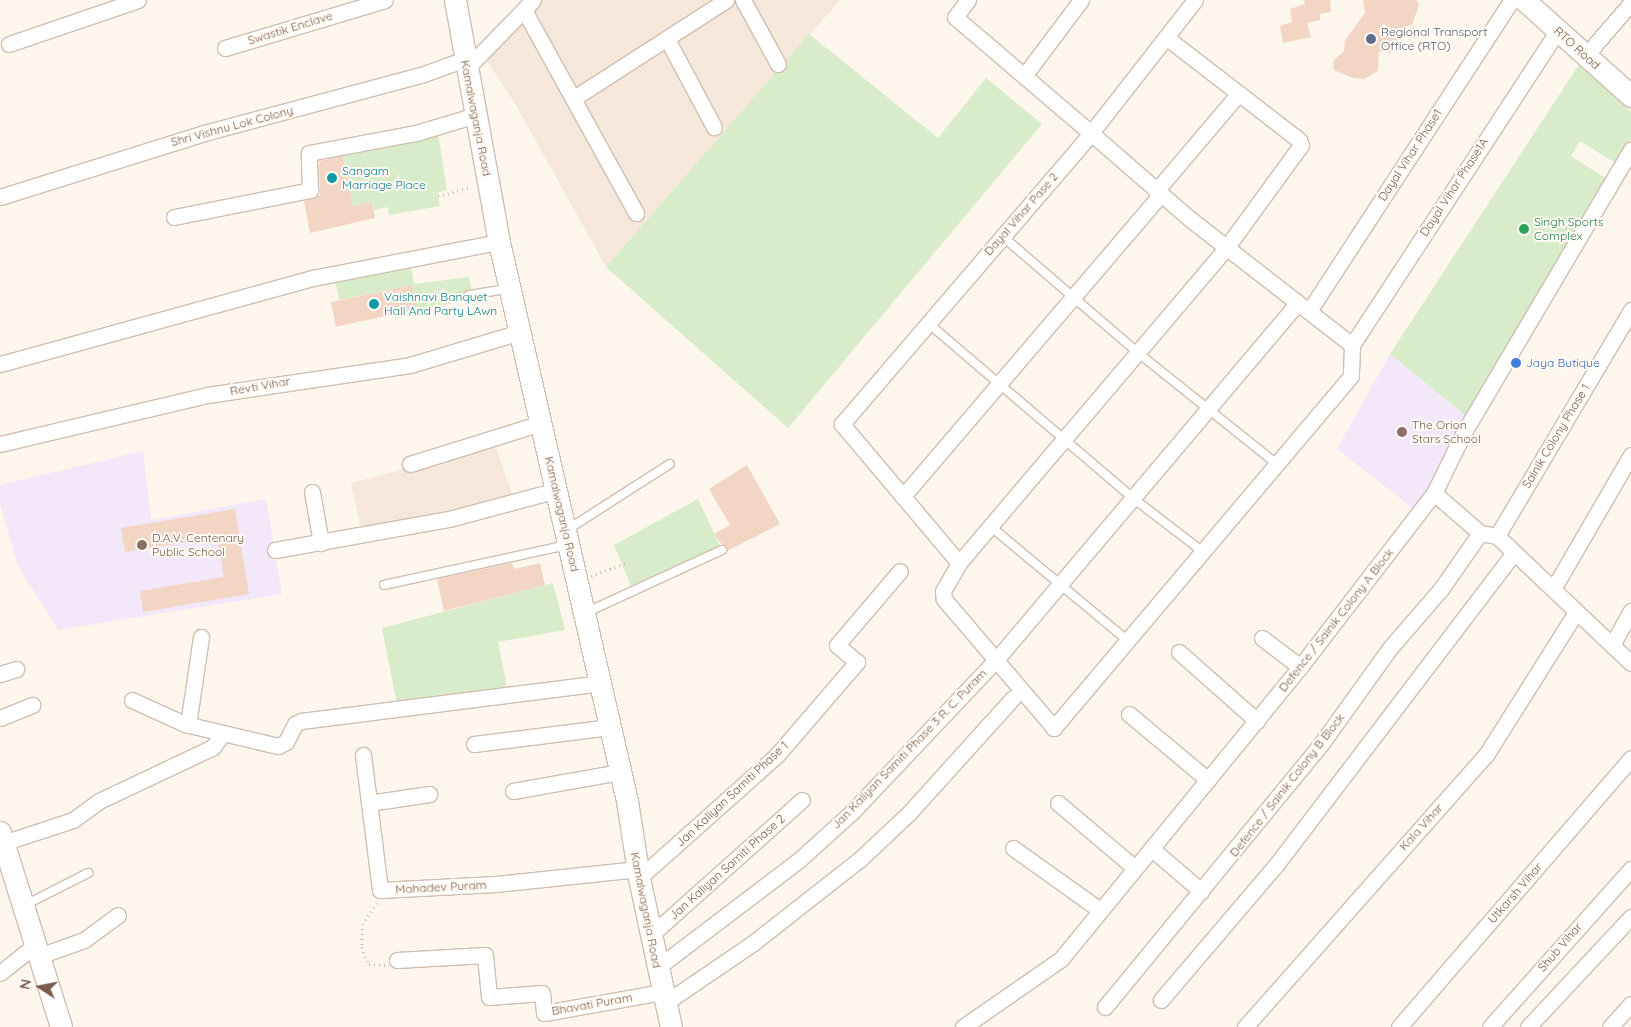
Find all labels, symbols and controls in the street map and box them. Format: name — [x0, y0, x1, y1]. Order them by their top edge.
street label: Swastik Enclave — [246, 8, 334, 48]
street label: RTO Road — [1551, 24, 1603, 72]
place label: Regional Transport Office (RTO) — [1381, 25, 1487, 53]
marker: Regional Transport Office (RTO) — [1365, 33, 1377, 45]
street label: Kamalwaganja Road — [458, 59, 494, 177]
street label: Shri Vishnu Lok Colony — [169, 103, 295, 149]
street label: Dayal Vihar Phase1 — [1375, 106, 1445, 204]
street label: Dayal Vihar Phase1A — [1417, 135, 1491, 239]
place label: Sangam Marriage Place — [342, 164, 426, 192]
street label: Dayal Vihar Pase 2 — [981, 170, 1061, 258]
marker: Sangam Marriage Place — [326, 172, 338, 184]
place label: Singh Sports Complex — [1534, 215, 1604, 243]
marker: Singh Sports Complex — [1518, 223, 1530, 235]
place label: Vaishnavi Banquet Hall And Party LAwn — [384, 290, 497, 318]
marker: Vaishnavi Banquet Hall And Party LAwn — [368, 298, 380, 310]
place label: Jaya Butique — [1526, 356, 1600, 370]
marker: Jaya Butique — [1510, 357, 1522, 369]
street label: Revti Vihar — [229, 374, 291, 398]
street label: Sainik Colony Phase 1 — [1519, 381, 1593, 491]
place label: The Orion Stars School — [1412, 418, 1481, 446]
marker: The Orion Stars School — [1396, 426, 1408, 438]
street label: Kamalwaganja Road — [542, 455, 582, 573]
place label: D.A.V. Centenary Public School — [152, 531, 244, 559]
marker: D.A.V. Centenary Public School — [136, 539, 148, 551]
street label: Defence / Sainik Colony A Block — [1276, 545, 1396, 695]
street label: Jan Kaliyan Samiti Phase 3 R. C. Puram — [829, 666, 989, 832]
street label: Defence / Sainik Colony B Block — [1227, 710, 1347, 860]
street label: Jan Kaliyan Samiti Phase 1 — [673, 738, 791, 850]
street label: Kala Vihar — [1396, 801, 1446, 853]
street label: Jan Kaliyan Samiti Phase 2 — [666, 811, 788, 923]
street label: Kamalwaganja Road — [628, 851, 664, 969]
street label: Utkarsh Vihar — [1485, 860, 1545, 926]
street label: Mahadev Puram — [395, 877, 487, 897]
street label: Shub Vihar — [1535, 920, 1585, 974]
north arrow — [15, 962, 65, 1012]
text: N — [15, 977, 35, 991]
street label: Bhavati Puram — [550, 990, 634, 1018]

